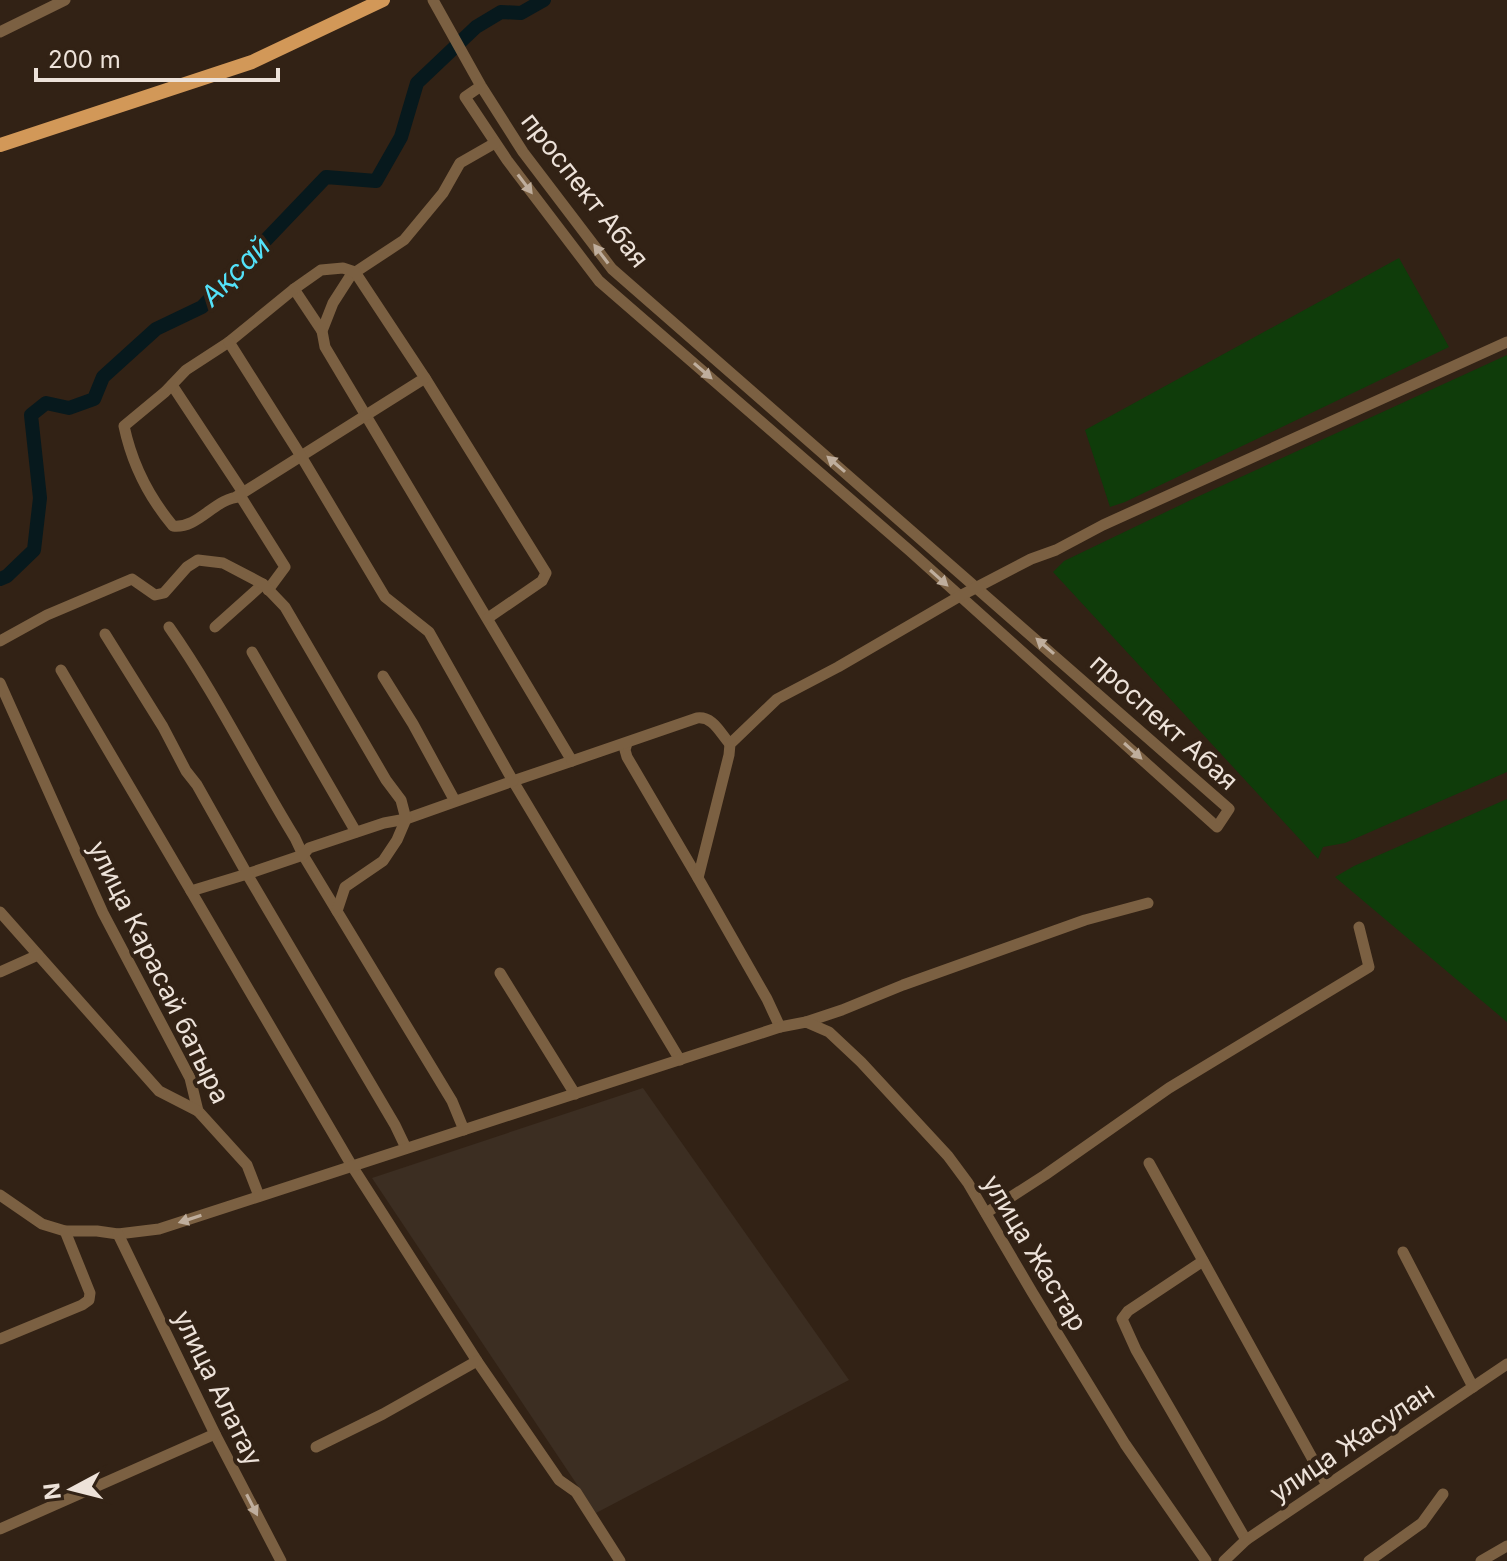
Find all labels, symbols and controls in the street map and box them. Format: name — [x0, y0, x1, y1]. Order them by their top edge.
scale bar — [36, 32, 278, 82]
text: 200 m — [48, 45, 121, 74]
street label: проспект Абая — [515, 106, 655, 273]
one-way arrow — [516, 174, 532, 194]
water label: Ақсай — [192, 229, 277, 314]
one-way arrow — [593, 244, 609, 264]
one-way arrow — [694, 362, 713, 380]
one-way arrow — [826, 456, 846, 474]
one-way arrow — [929, 569, 949, 586]
one-way arrow — [1036, 638, 1056, 655]
street label: проспект Абая — [1084, 647, 1245, 796]
one-way arrow — [1123, 742, 1142, 760]
street label: улица Карасай батыра — [82, 835, 237, 1108]
street label: улица Жастар — [977, 1169, 1094, 1336]
one-way arrow — [177, 1213, 201, 1225]
street label: улица Алатау — [167, 1305, 270, 1471]
street label: улица Жасулан — [1263, 1375, 1440, 1508]
north arrow — [32, 1449, 112, 1529]
text: N — [38, 1482, 66, 1501]
one-way arrow — [245, 1493, 258, 1516]

